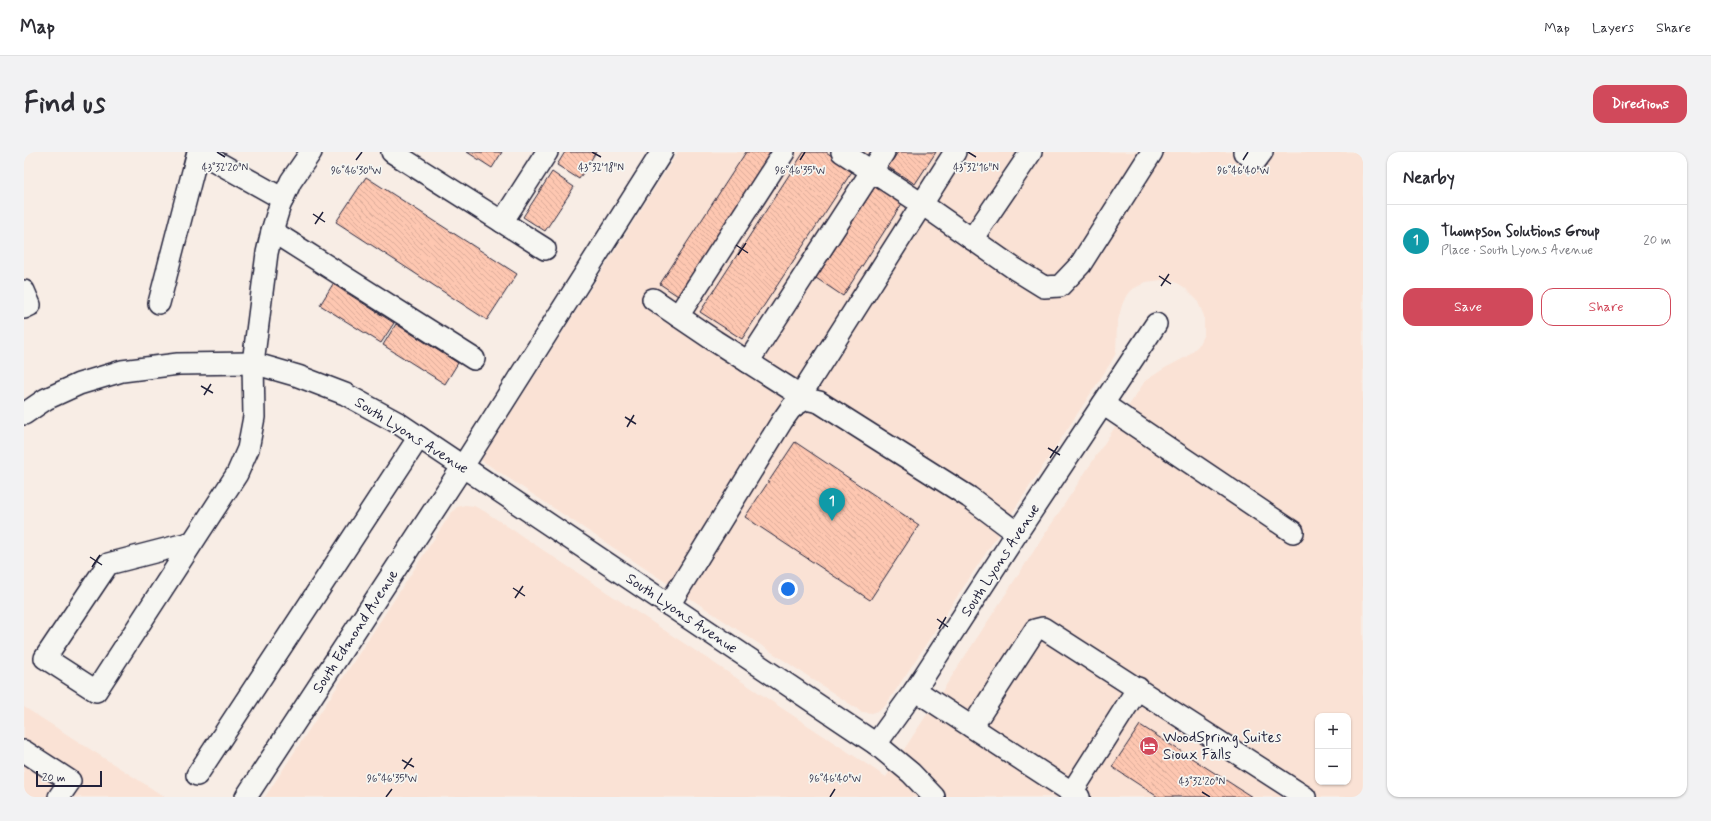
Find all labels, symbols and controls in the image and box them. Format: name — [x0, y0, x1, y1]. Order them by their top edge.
text: Map — [20, 15, 55, 40]
text: Map — [1544, 19, 1570, 37]
text: Layers — [1592, 19, 1634, 37]
text: Share — [1656, 19, 1691, 37]
button: Directions — [1593, 85, 1687, 123]
text: Find us — [24, 86, 105, 123]
text: 43°32'20"N — [202, 161, 248, 175]
text: 43°32'18"N — [578, 161, 624, 175]
text: 43°32'16"N — [953, 161, 999, 175]
text: 96°46'30"W — [331, 164, 381, 178]
text: 96°46'35"W — [775, 164, 825, 178]
text: 96°46'40"W — [1217, 164, 1269, 178]
text: Nearby — [1403, 167, 1455, 189]
text: Thompson Solutions Group — [1441, 222, 1600, 242]
text: 1 — [1413, 232, 1419, 249]
text: 20 m — [1643, 232, 1671, 249]
text: Place · South Lyons Avenue — [1441, 242, 1593, 259]
button: Save — [1403, 288, 1533, 326]
button: Share — [1541, 288, 1671, 326]
street label: South Lyons Avenue — [351, 393, 472, 479]
pin: 1 — [819, 488, 845, 521]
street label: South Lyons Avenue — [957, 500, 1045, 621]
street label: South Edmond Avenue — [308, 566, 403, 697]
street label: South Lyons Avenue — [622, 569, 741, 659]
your location — [778, 579, 798, 599]
map controls — [1315, 713, 1351, 785]
button: + — [1315, 713, 1351, 749]
place label: WoodSpring Suites Sioux Falls — [1163, 728, 1282, 765]
hotel icon: WoodSpring Suites Sioux Falls — [1138, 735, 1160, 757]
button: − — [1315, 749, 1351, 785]
scale bar — [36, 769, 102, 788]
text: 20 m — [42, 771, 65, 785]
text: 96°46'35"W — [367, 772, 417, 786]
text: 96°46'40"W — [809, 772, 861, 786]
text: 43°32'20"N — [1179, 775, 1225, 789]

